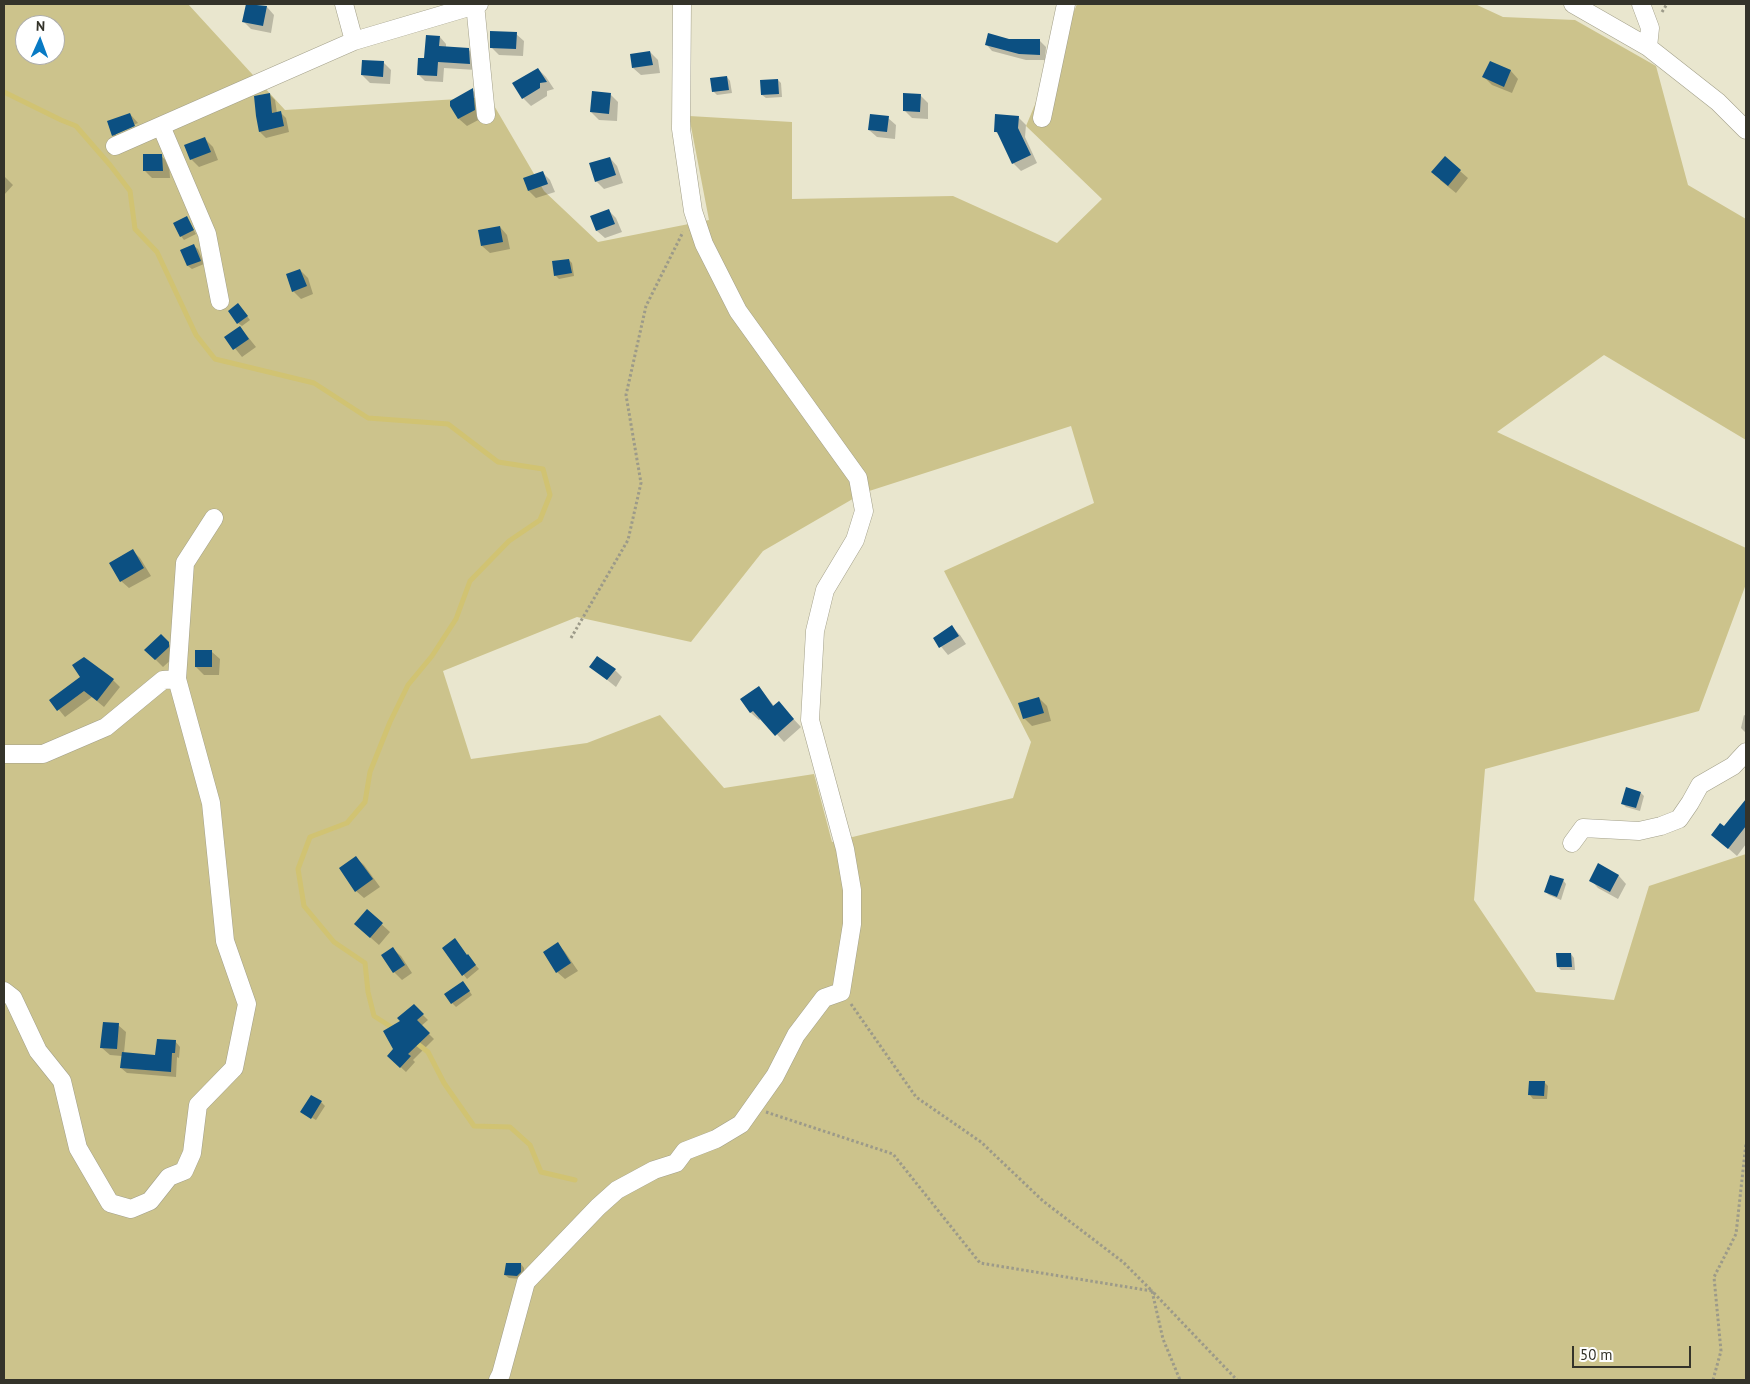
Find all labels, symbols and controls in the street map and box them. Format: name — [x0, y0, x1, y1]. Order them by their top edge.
north arrow — [15, 15, 65, 65]
text: N — [36, 17, 45, 35]
scale bar — [1575, 1336, 1694, 1368]
text: 50 m — [1580, 1345, 1613, 1364]

